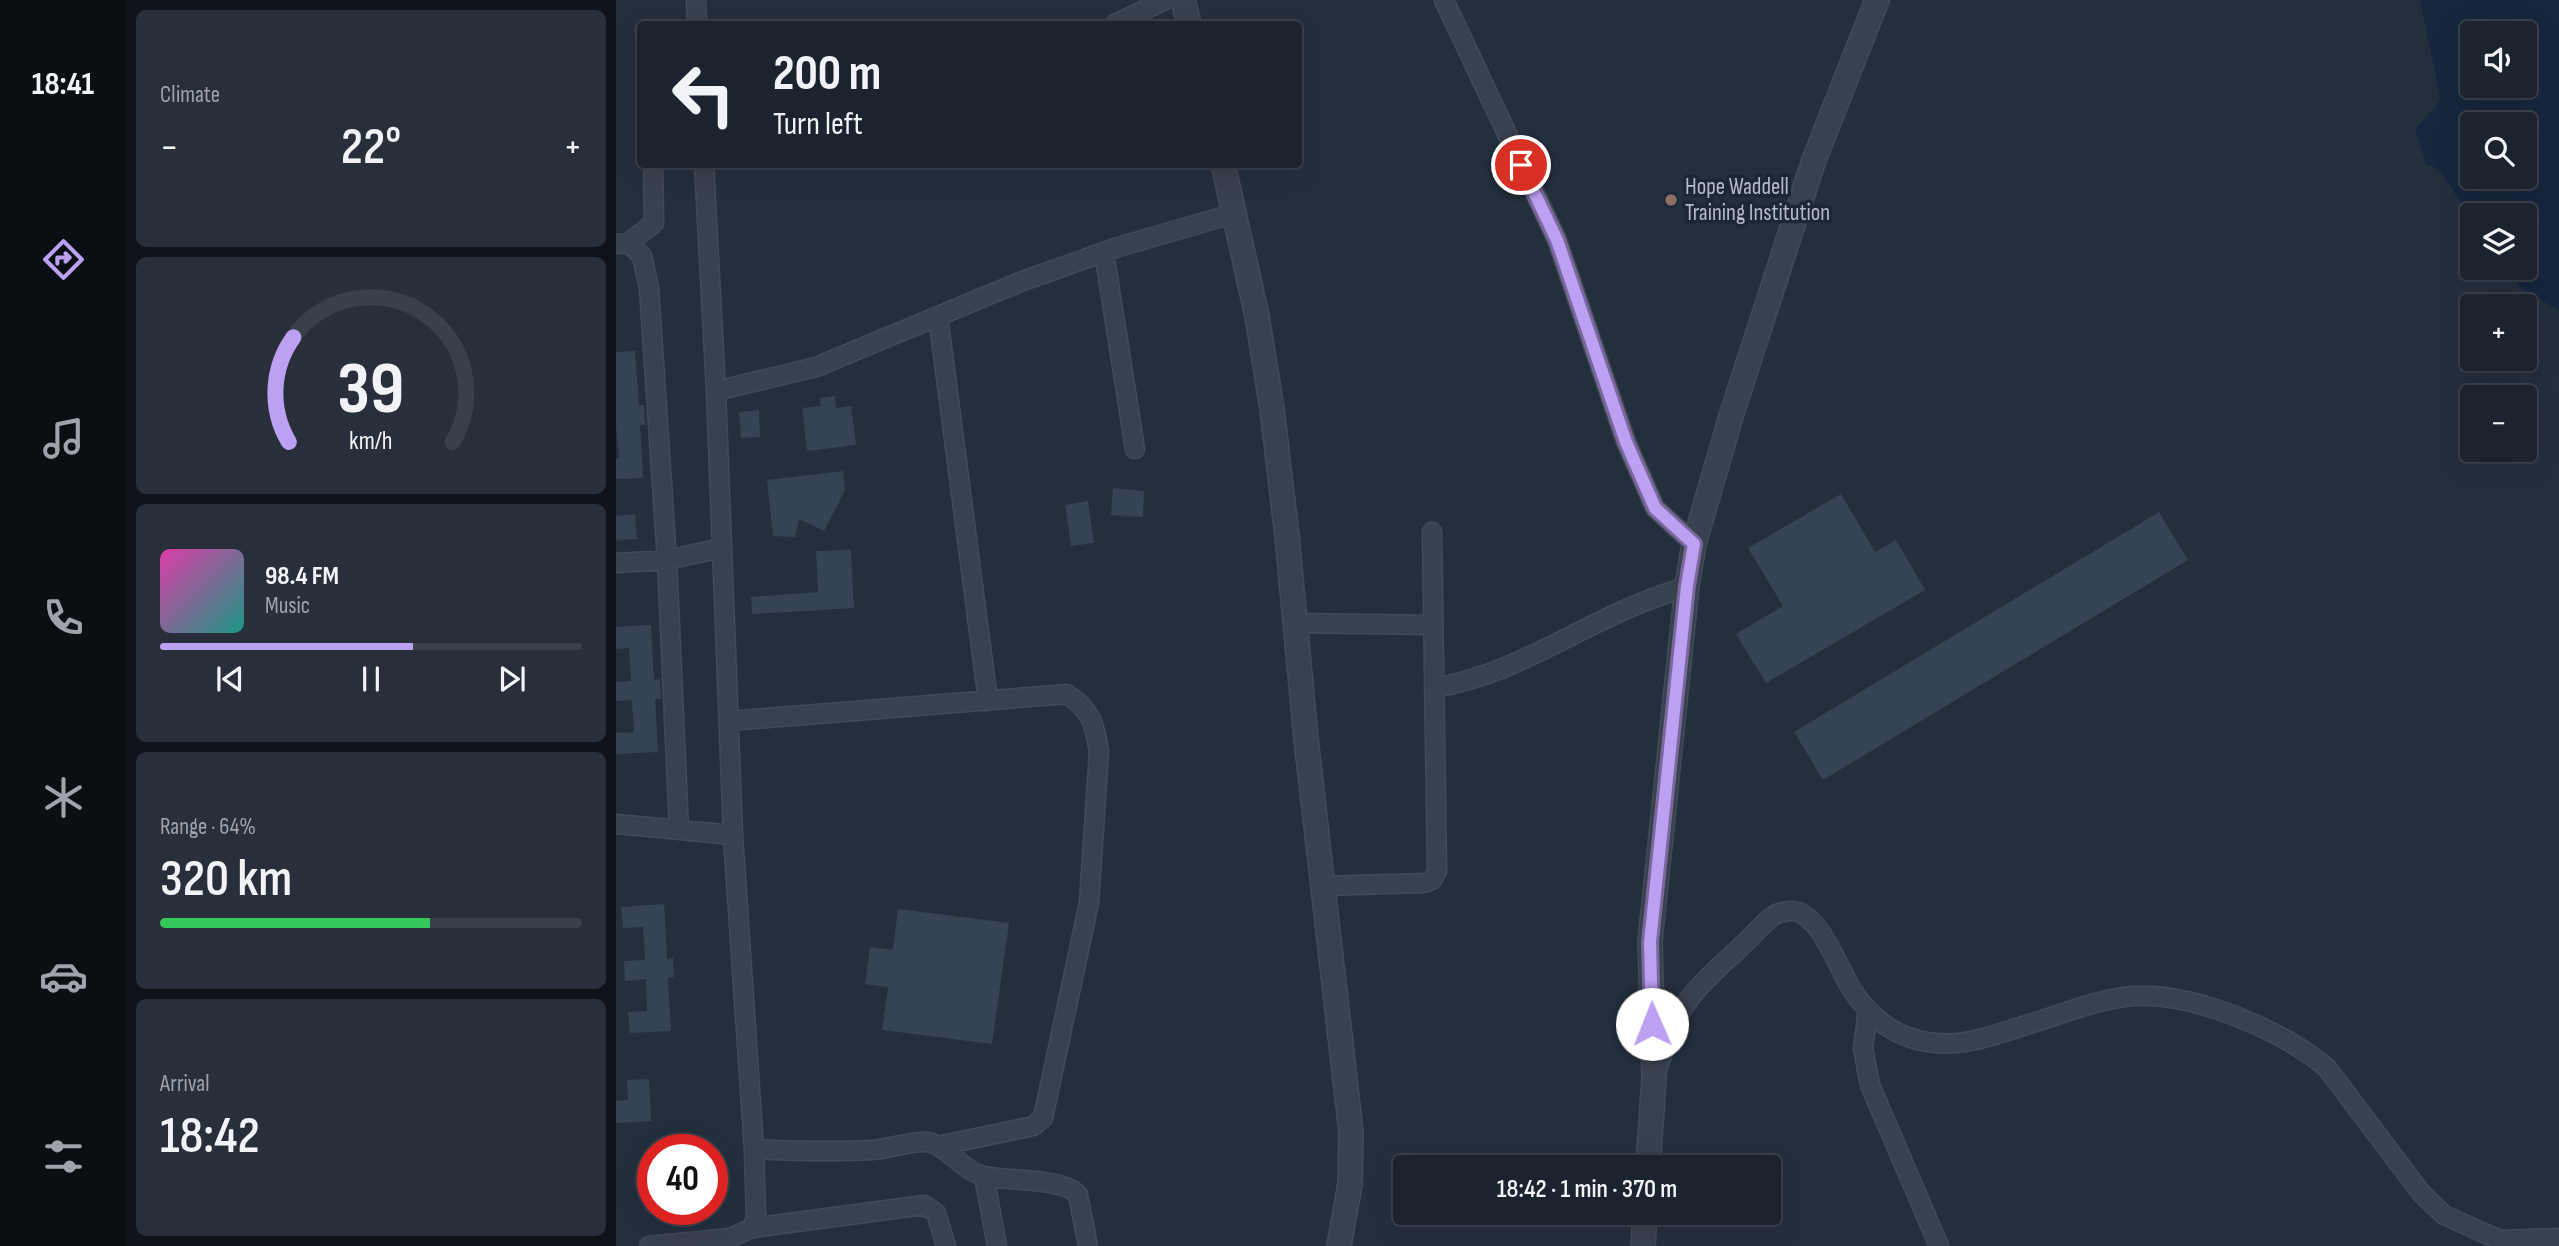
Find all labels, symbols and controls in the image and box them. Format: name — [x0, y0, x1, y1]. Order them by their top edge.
map controls — [2460, 21, 2537, 462]
button: sound — [2460, 21, 2537, 98]
text: 200 m — [773, 45, 881, 104]
icon: left — [658, 49, 749, 140]
text: 18:41 — [32, 65, 94, 104]
text: Climate — [160, 81, 220, 109]
text: Turn left — [773, 105, 863, 144]
button: search — [2460, 112, 2537, 189]
text: 22° — [341, 116, 401, 179]
text: − — [160, 125, 179, 170]
text: + — [563, 125, 582, 170]
pin — [1491, 135, 1551, 195]
icon: arrive — [1502, 146, 1540, 184]
place label: Hope Waddell Training Institution — [1685, 173, 1830, 227]
marker: Hope Waddell Training Institution — [1663, 192, 1679, 208]
button: layers — [2460, 203, 2537, 280]
icon: directions — [39, 235, 88, 284]
button: + — [2460, 294, 2537, 371]
text: 39 — [337, 346, 405, 434]
button: − — [2460, 385, 2537, 462]
icon: music — [39, 414, 88, 463]
text: km/h — [349, 426, 393, 457]
text: 98.4 FM — [265, 561, 339, 592]
text: Music — [265, 592, 310, 620]
icon: phone — [39, 593, 88, 642]
icon: previous — [211, 660, 249, 698]
icon: pause — [352, 660, 390, 698]
icon: next — [493, 660, 531, 698]
icon: climate — [39, 773, 88, 822]
text: Range · 64% — [160, 813, 256, 841]
text: 320 km — [160, 848, 292, 911]
icon: car — [39, 952, 88, 1001]
position arrow — [1615, 987, 1689, 1061]
text: Arrival — [160, 1070, 209, 1098]
text: 18:42 — [160, 1105, 260, 1168]
icon: filters — [39, 1132, 88, 1181]
speed limit sign: 40 — [637, 1134, 728, 1225]
text: 18:42 · 1 min · 370 m — [1497, 1174, 1677, 1205]

